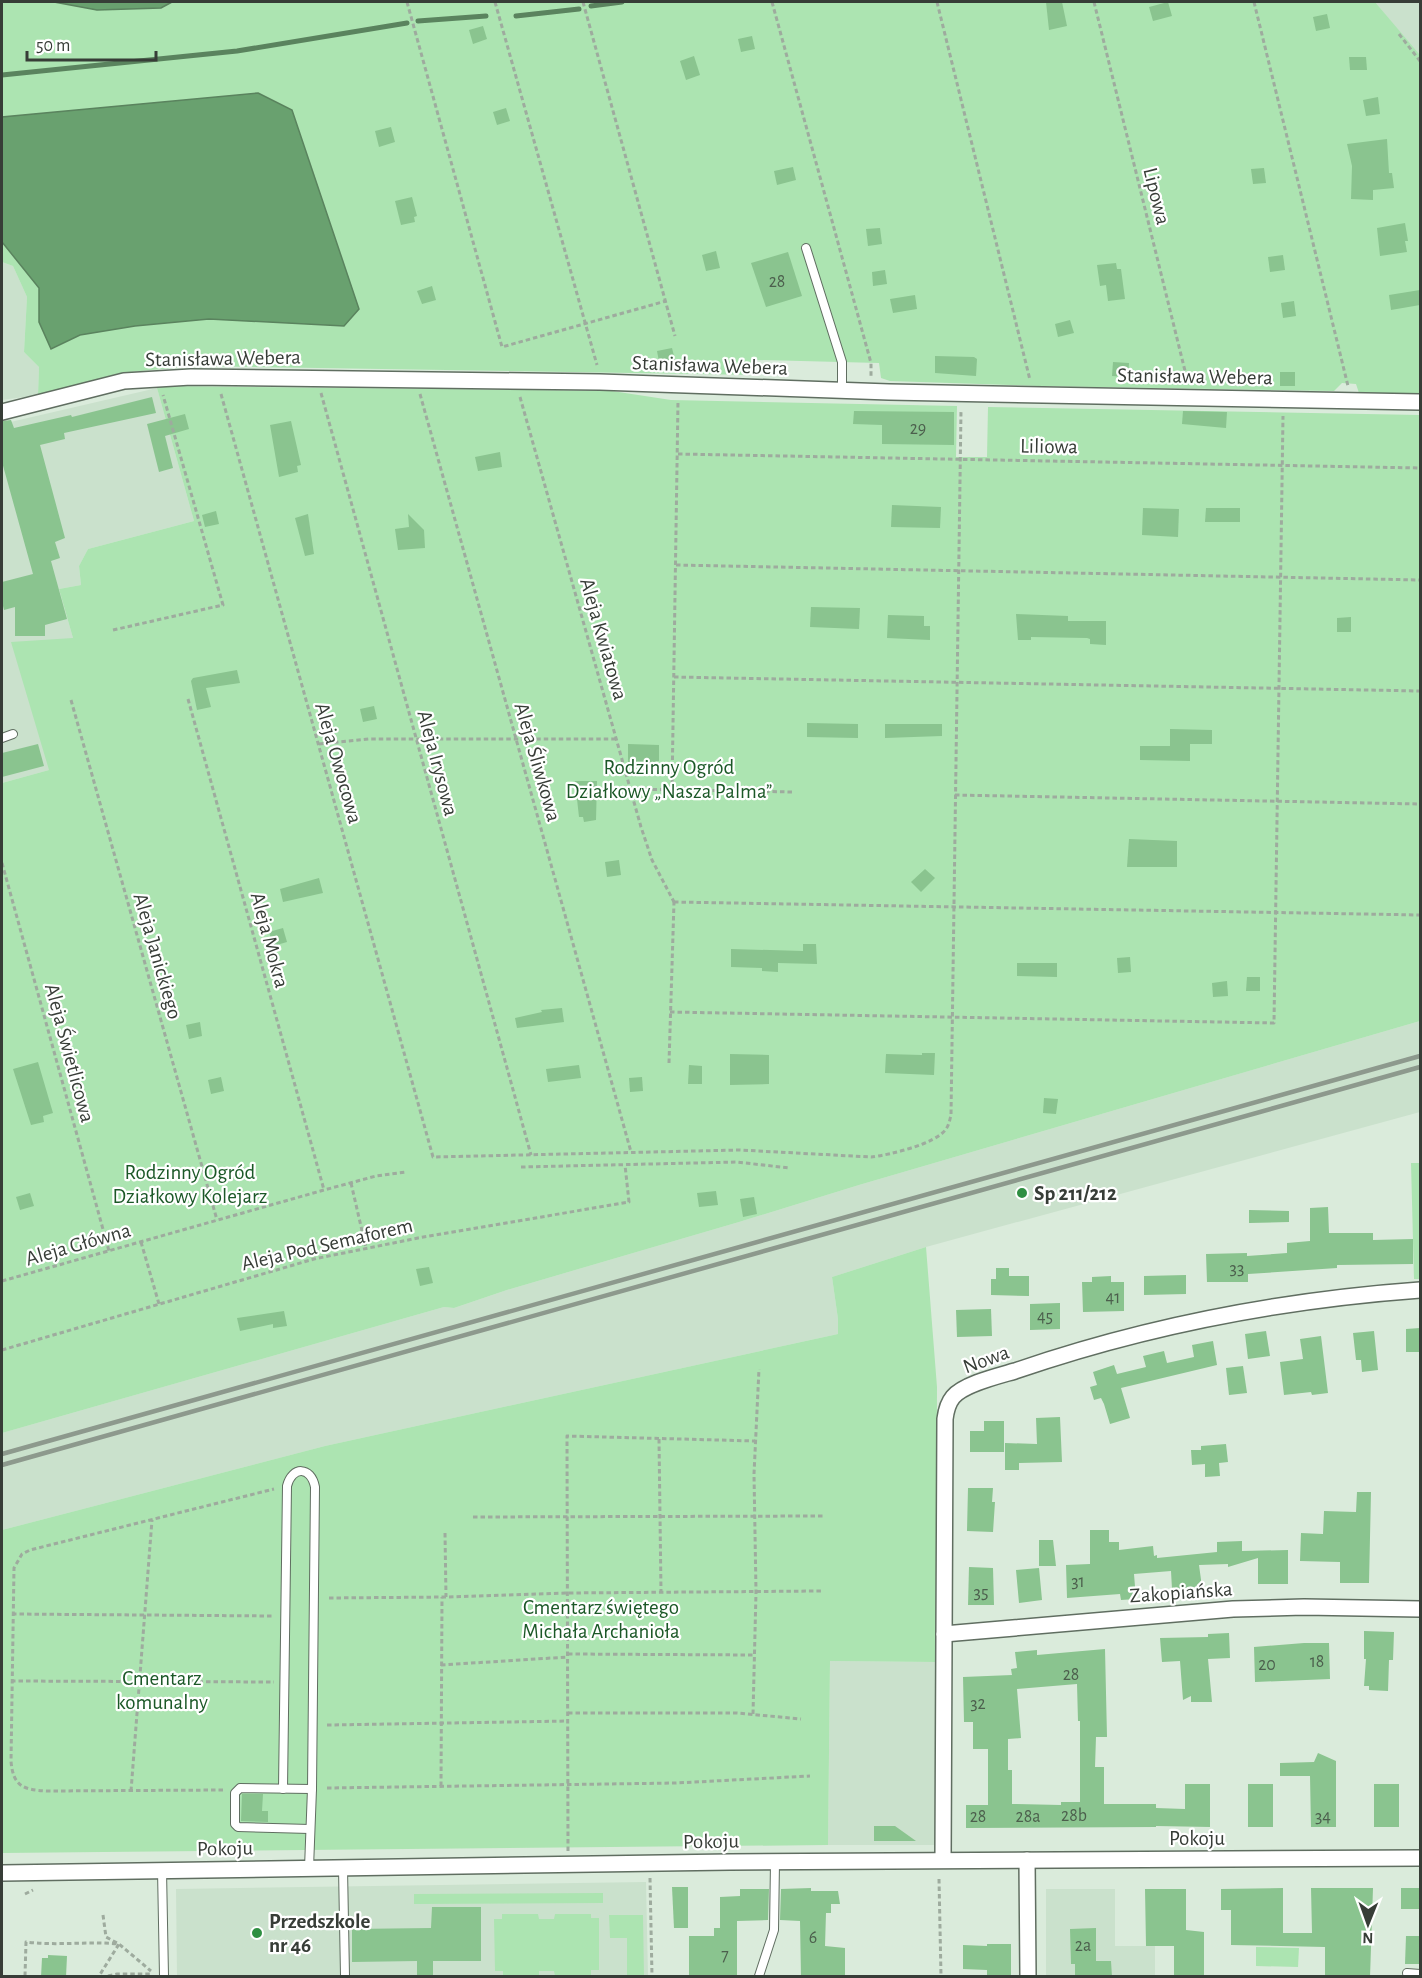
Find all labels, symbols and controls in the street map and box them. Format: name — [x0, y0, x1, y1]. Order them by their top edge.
scale bar — [27, 24, 156, 62]
text: 50 m — [36, 37, 70, 55]
street label: Lipowa — [1139, 165, 1174, 227]
house number: 28 — [769, 273, 785, 291]
street label: Stanisława Webera — [145, 347, 301, 370]
street label: Stanisława Webera — [632, 352, 789, 379]
street label: Stanisława Webera — [1117, 365, 1273, 388]
house number: 29 — [910, 420, 926, 438]
street label: Liliowa — [1020, 435, 1078, 458]
street label: Aleja Kwiatowa — [576, 576, 631, 703]
street label: Aleja Śliwkowa — [511, 699, 567, 824]
street label: Aleja Owocowa — [311, 700, 366, 826]
street label: Aleja Irysowa — [413, 708, 462, 819]
park label: Rodzinny Ogród Działkowy „Nasza Palma” — [566, 757, 772, 802]
street label: Aleja Mokra — [247, 890, 292, 990]
street label: Aleja Janickiego — [130, 891, 186, 1022]
street label: Aleja Świetlicowa — [41, 981, 101, 1125]
park label: Rodzinny Ogród Działkowy Kolejarz — [113, 1162, 267, 1207]
place label: Sp 211/212 — [1034, 1183, 1117, 1204]
marker: Sp 211/212 — [1015, 1186, 1029, 1200]
street label: Aleja Pod Semaforem — [239, 1215, 415, 1274]
street label: Aleja Główna — [23, 1219, 133, 1270]
house number: 33 — [1230, 1260, 1244, 1278]
house number: 41 — [1106, 1289, 1120, 1307]
house number: 45 — [1037, 1308, 1053, 1326]
street label: Nowa — [960, 1341, 1012, 1377]
house number: 31 — [1071, 1573, 1085, 1591]
street label: Zakopiańska — [1129, 1578, 1233, 1607]
house number: 35 — [974, 1584, 988, 1602]
park label: Cmentarz świętego Michała Archanioła — [522, 1597, 680, 1642]
house number: 18 — [1310, 1653, 1324, 1671]
house number: 20 — [1258, 1656, 1276, 1674]
house number: 28 — [1063, 1666, 1079, 1684]
park label: Cmentarz komunalny — [116, 1668, 208, 1713]
house number: 32 — [970, 1695, 986, 1713]
house number: 28b — [1061, 1807, 1087, 1825]
house number: 28 — [970, 1808, 986, 1826]
house number: 28a — [1015, 1808, 1041, 1826]
house number: 34 — [1315, 1808, 1331, 1826]
street label: Pokoju — [1169, 1828, 1225, 1849]
street label: Pokoju — [683, 1831, 740, 1852]
street label: Pokoju — [197, 1838, 254, 1859]
north arrow — [1338, 1894, 1398, 1954]
place label: Przedszkole nr 46 — [269, 1911, 370, 1956]
marker: Przedszkole nr 46 — [250, 1926, 264, 1940]
house number: 6 — [809, 1929, 817, 1947]
text: N — [1362, 1930, 1373, 1946]
house number: 2a — [1075, 1937, 1091, 1955]
house number: 7 — [721, 1947, 729, 1965]

